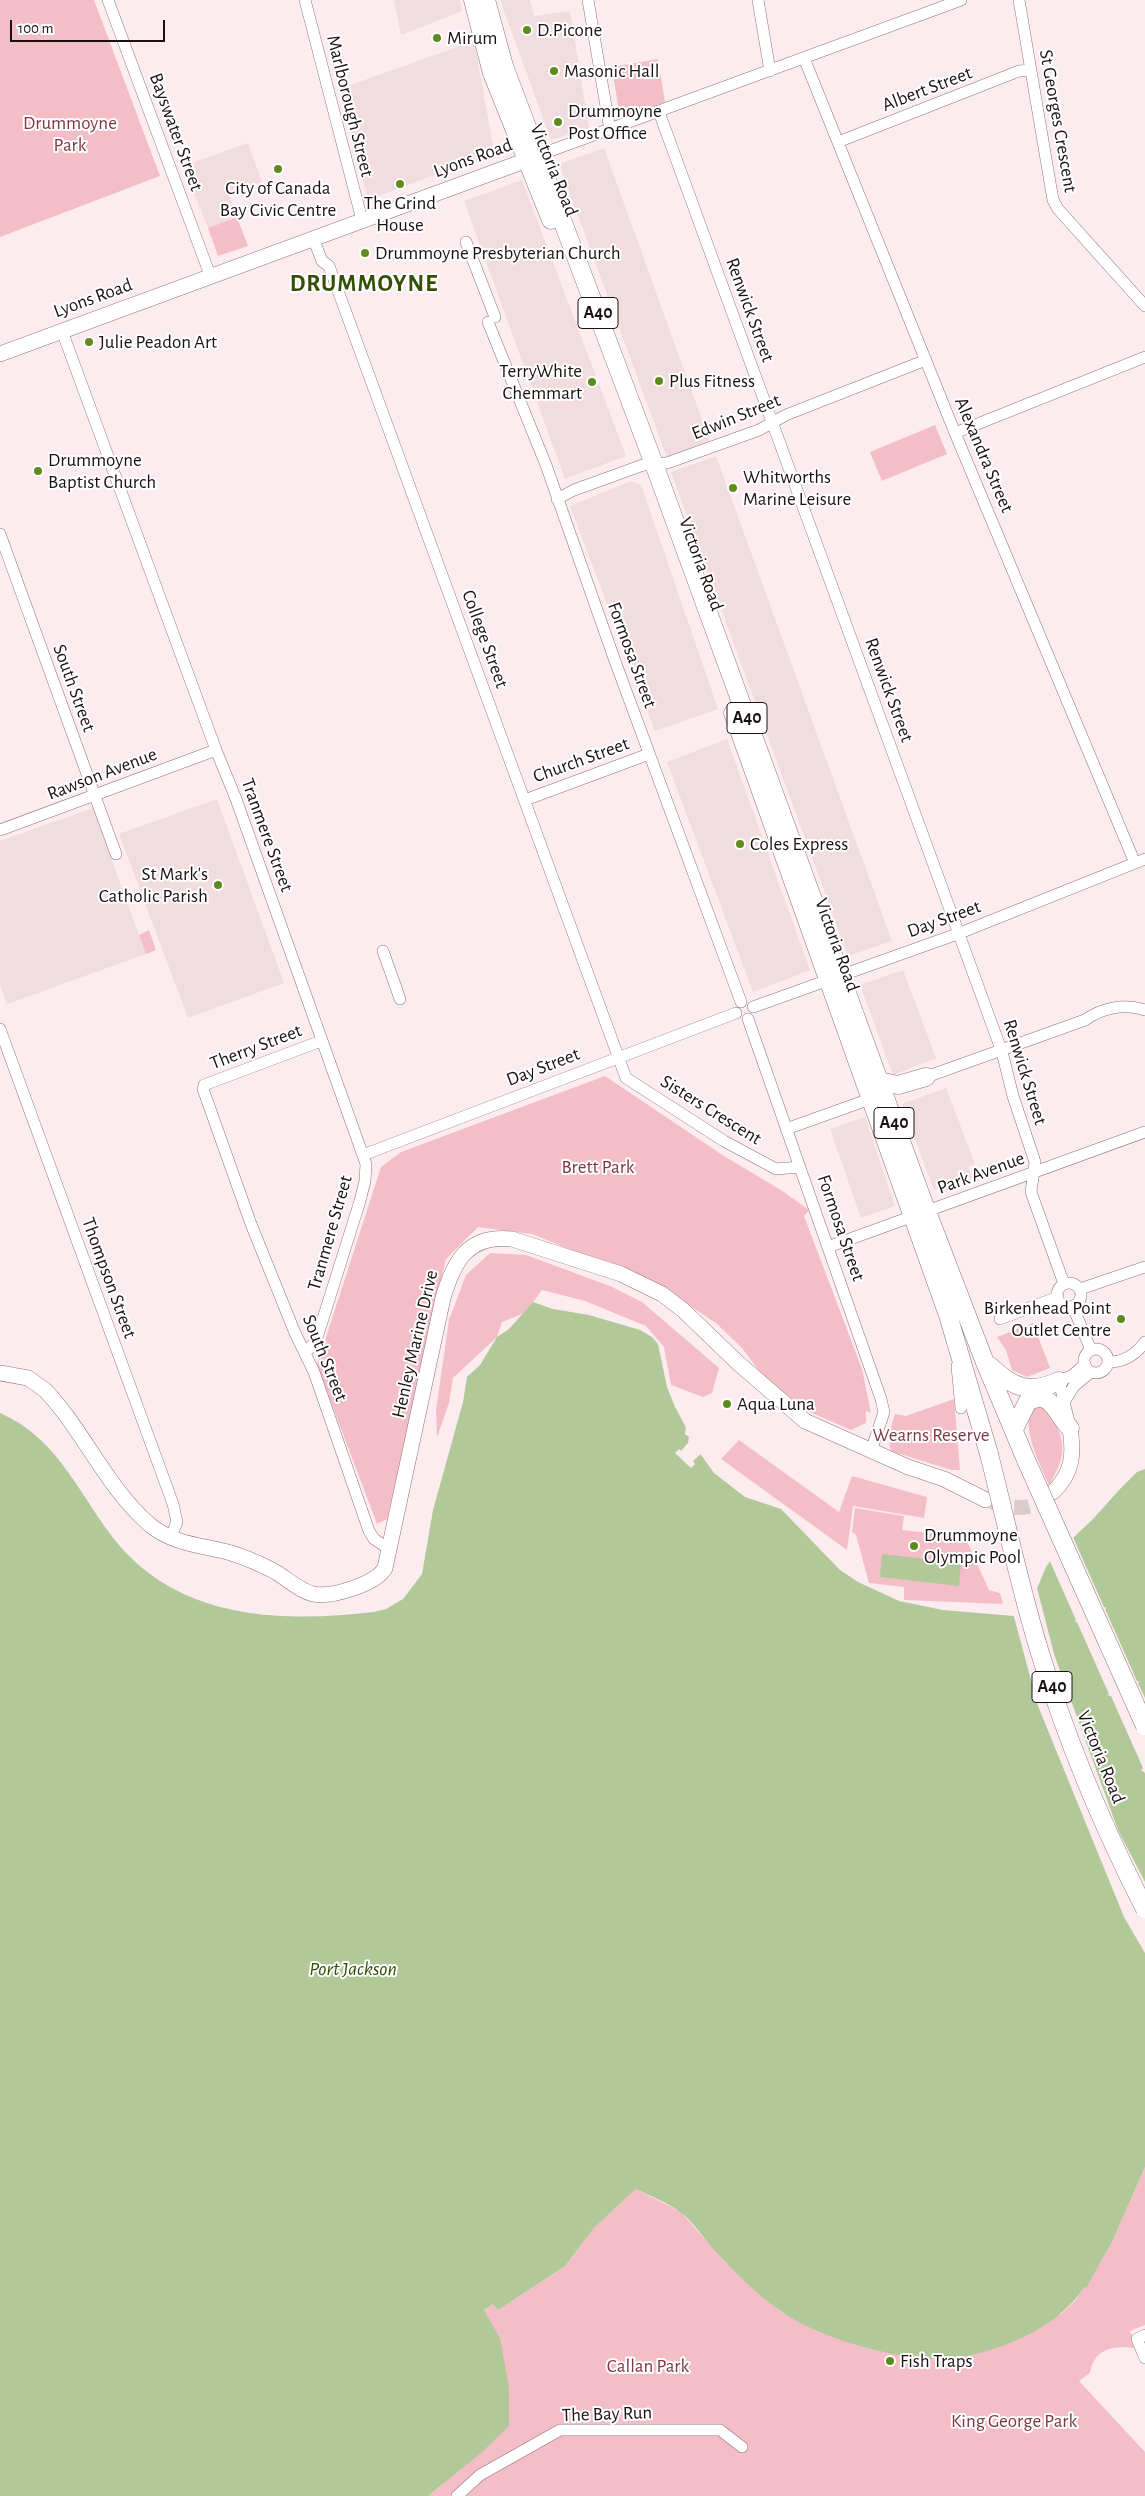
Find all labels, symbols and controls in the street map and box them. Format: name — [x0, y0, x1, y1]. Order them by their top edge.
scale bar — [12, 10, 168, 42]
place label: D.Picone — [537, 19, 602, 41]
text: 100 m — [18, 21, 53, 36]
marker: D.Picone — [521, 24, 533, 36]
place label: Mirum — [447, 27, 497, 49]
marker: Mirum — [431, 32, 443, 44]
street label: Marlborough Street — [321, 33, 379, 179]
street label: St Georges Crescent — [1034, 48, 1082, 194]
place label: Masonic Hall — [564, 60, 659, 82]
street label: Albert Street — [879, 61, 975, 117]
marker: Masonic Hall — [548, 65, 560, 77]
street label: Bayswater Street — [144, 70, 208, 194]
place label: Drummoyne Post Office — [568, 100, 662, 144]
park label: Drummoyne Park — [23, 112, 117, 156]
marker: Drummoyne Post Office — [552, 116, 564, 128]
street label: Victoria Road — [525, 120, 583, 220]
street label: Lyons Road — [430, 133, 516, 183]
marker: City of Canada Bay Civic Centre — [272, 163, 284, 175]
place label: City of Canada Bay Civic Centre — [220, 177, 336, 221]
marker: The Grind House — [394, 178, 406, 190]
place label: The Grind House — [364, 192, 436, 236]
place label: Drummoyne Presbyterian Church — [375, 242, 621, 264]
marker: Drummoyne Presbyterian Church — [359, 247, 371, 259]
street label: Renwick Street — [721, 255, 779, 365]
district label: DRUMMOYNE — [289, 270, 439, 298]
street label: Lyons Road — [50, 273, 136, 323]
road number: A40 — [578, 298, 618, 328]
place label: Julie Peadon Art — [99, 331, 217, 353]
marker: Julie Peadon Art — [83, 336, 95, 348]
place label: TerryWhite Chemmart — [499, 360, 582, 404]
place label: Plus Fitness — [669, 370, 755, 392]
marker: Plus Fitness — [653, 375, 665, 387]
marker: TerryWhite Chemmart — [586, 376, 598, 388]
street label: Edwin Street — [688, 389, 784, 445]
street label: Alexandra Street — [949, 394, 1019, 516]
place label: Drummoyne Baptist Church — [48, 449, 156, 493]
marker: Drummoyne Baptist Church — [32, 465, 44, 477]
place label: Whitworths Marine Leisure — [743, 466, 851, 510]
marker: Whitworths Marine Leisure — [727, 482, 739, 494]
street label: Victoria Road — [674, 514, 728, 614]
street label: College Street — [457, 587, 513, 691]
street label: Formosa Street — [602, 599, 662, 711]
street label: Renwick Street — [860, 635, 918, 745]
street label: South Street — [48, 641, 100, 735]
road number: A40 — [727, 702, 767, 734]
street label: Church Street — [530, 732, 632, 788]
street label: Rawson Avenue — [44, 743, 160, 805]
street label: Tranmere Street — [236, 775, 298, 895]
place label: Coles Express — [750, 833, 848, 855]
marker: Coles Express — [734, 838, 746, 850]
place label: St Mark's Catholic Parish — [99, 863, 208, 907]
marker: St Mark's Catholic Parish — [212, 879, 224, 891]
street label: Victoria Road — [810, 895, 864, 995]
street label: Day Street — [904, 895, 984, 943]
street label: Renwick Street — [998, 1016, 1052, 1128]
street label: Therry Street — [207, 1019, 305, 1075]
street label: Day Street — [503, 1043, 583, 1091]
street label: Sisters Crescent — [656, 1070, 766, 1150]
road number: A40 — [874, 1108, 914, 1138]
street label: Park Avenue — [934, 1147, 1028, 1199]
park label: Brett Park — [562, 1156, 634, 1178]
street label: Formosa Street — [812, 1172, 870, 1284]
street label: Tranmere Street — [303, 1173, 357, 1293]
street label: Thompson Street — [77, 1215, 141, 1341]
street label: Henley Marine Drive — [387, 1268, 443, 1420]
place label: Birkenhead Point Outlet Centre — [984, 1297, 1111, 1341]
street label: South Street — [297, 1311, 353, 1405]
marker: Birkenhead Point Outlet Centre — [1115, 1313, 1127, 1325]
place label: Aqua Luna — [737, 1393, 815, 1415]
marker: Aqua Luna — [721, 1398, 733, 1410]
park label: Wearns Reserve — [873, 1424, 989, 1446]
place label: Drummoyne Olympic Pool — [924, 1524, 1021, 1568]
marker: Drummoyne Olympic Pool — [908, 1540, 920, 1552]
road number: A40 — [1032, 1671, 1072, 1702]
street label: Victoria Road — [1072, 1707, 1130, 1807]
water label: Port Jackson — [309, 1957, 397, 1981]
place label: Fish Traps — [900, 2350, 972, 2372]
park label: Callan Park — [607, 2355, 689, 2377]
marker: Fish Traps — [884, 2355, 896, 2367]
street label: The Bay Run — [561, 2401, 653, 2427]
park label: King George Park — [951, 2410, 1077, 2432]

